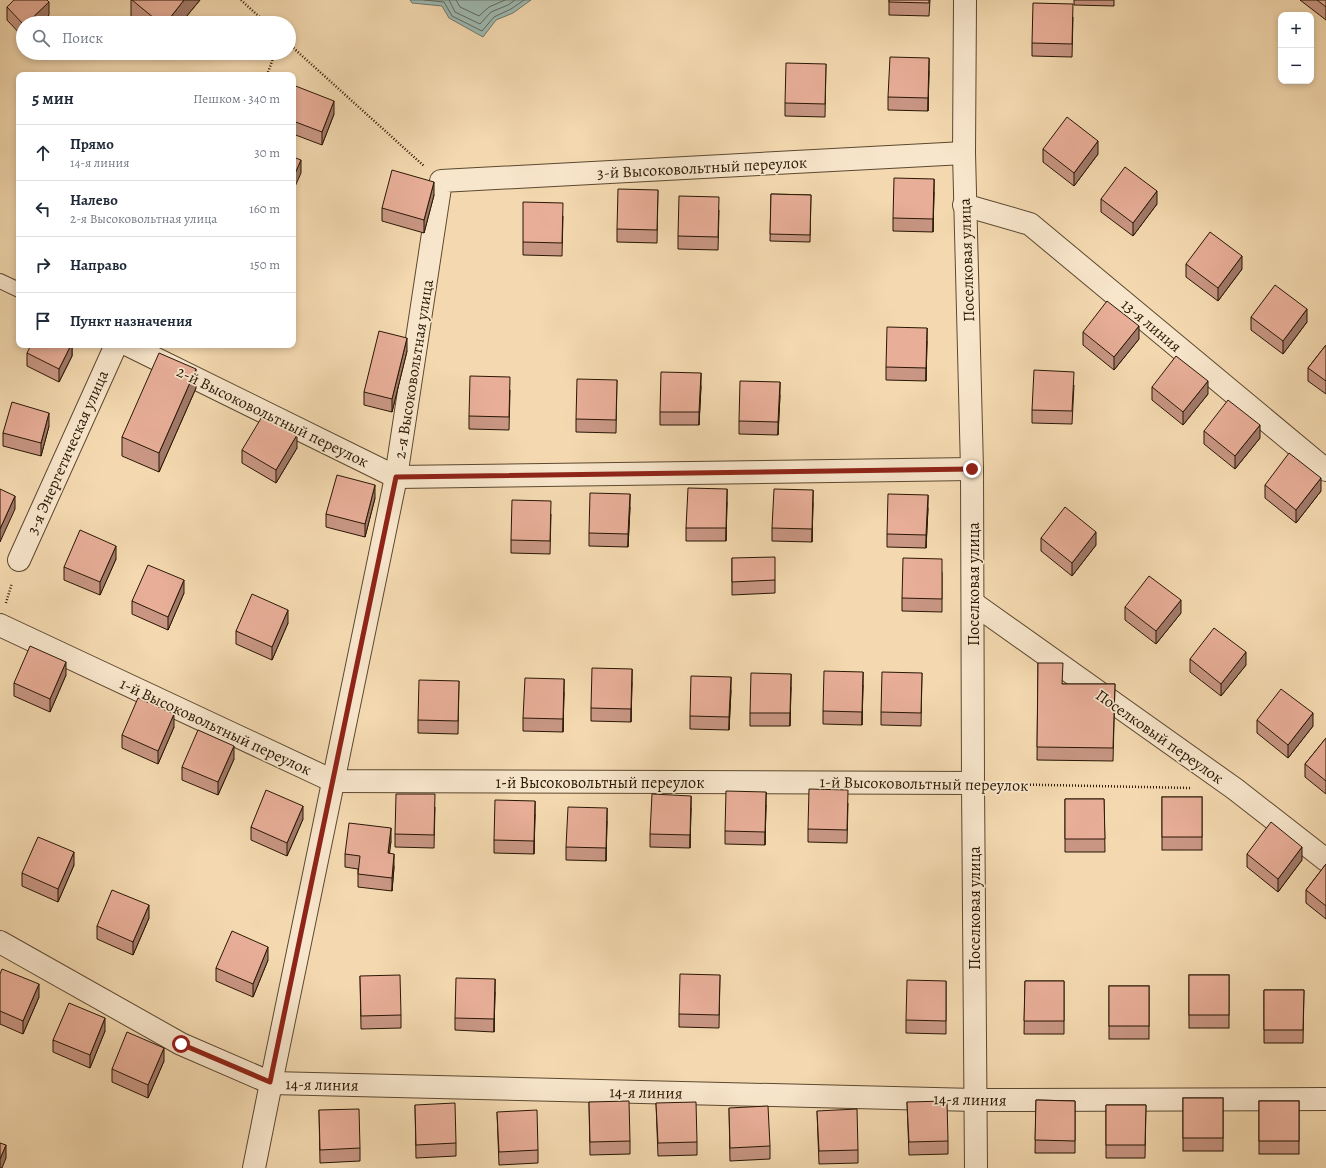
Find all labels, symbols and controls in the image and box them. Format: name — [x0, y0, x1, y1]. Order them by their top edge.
map controls — [1278, 12, 1314, 84]
button: + — [1278, 12, 1314, 48]
search box — [16, 16, 296, 60]
icon: search — [30, 27, 52, 49]
text: Поиск — [62, 28, 103, 48]
button: − — [1278, 48, 1314, 84]
text: 5 мин — [32, 87, 74, 110]
text: Пешком · 340 m — [193, 90, 280, 107]
text: Прямо — [70, 134, 114, 154]
icon: ahead — [32, 142, 54, 164]
text: 30 m — [254, 144, 280, 161]
street label: 3-й Высоковольтный переулок — [597, 152, 808, 184]
text: 14-я линия — [70, 154, 129, 171]
text: Налево — [70, 190, 118, 210]
street label: Поселковая улица — [954, 197, 980, 322]
icon: left — [32, 198, 54, 220]
text: 160 m — [249, 200, 280, 217]
text: 2-я Высоковольтная улица — [70, 210, 217, 227]
icon: right — [32, 254, 54, 276]
text: Направо — [70, 255, 127, 275]
text: 150 m — [250, 256, 280, 273]
street label: 2-я Высоковольтная улица — [389, 277, 439, 460]
street label: 13-я линия — [1117, 294, 1186, 358]
icon: arrive — [32, 310, 54, 332]
text: Пункт назначения — [70, 311, 192, 331]
street label: 2-й Высоковольтный переулок — [173, 361, 372, 473]
street label: 3-я Энергетическая улица — [22, 366, 114, 538]
route end — [963, 460, 981, 478]
street label: Поселковая улица — [963, 521, 985, 646]
street label: 1-й Высоковольтный переулок — [116, 673, 315, 781]
street label: Поселковый переулок — [1091, 684, 1228, 789]
street label: 1-й Высоковольтный переулок — [819, 771, 1029, 797]
street label: 1-й Высоковольтный переулок — [496, 772, 705, 794]
street label: Поселковая улица — [964, 845, 986, 970]
route start — [172, 1035, 190, 1053]
street label: 14-я линия — [285, 1073, 359, 1097]
street label: 14-я линия — [609, 1081, 683, 1105]
street label: 14-я линия — [933, 1088, 1007, 1112]

